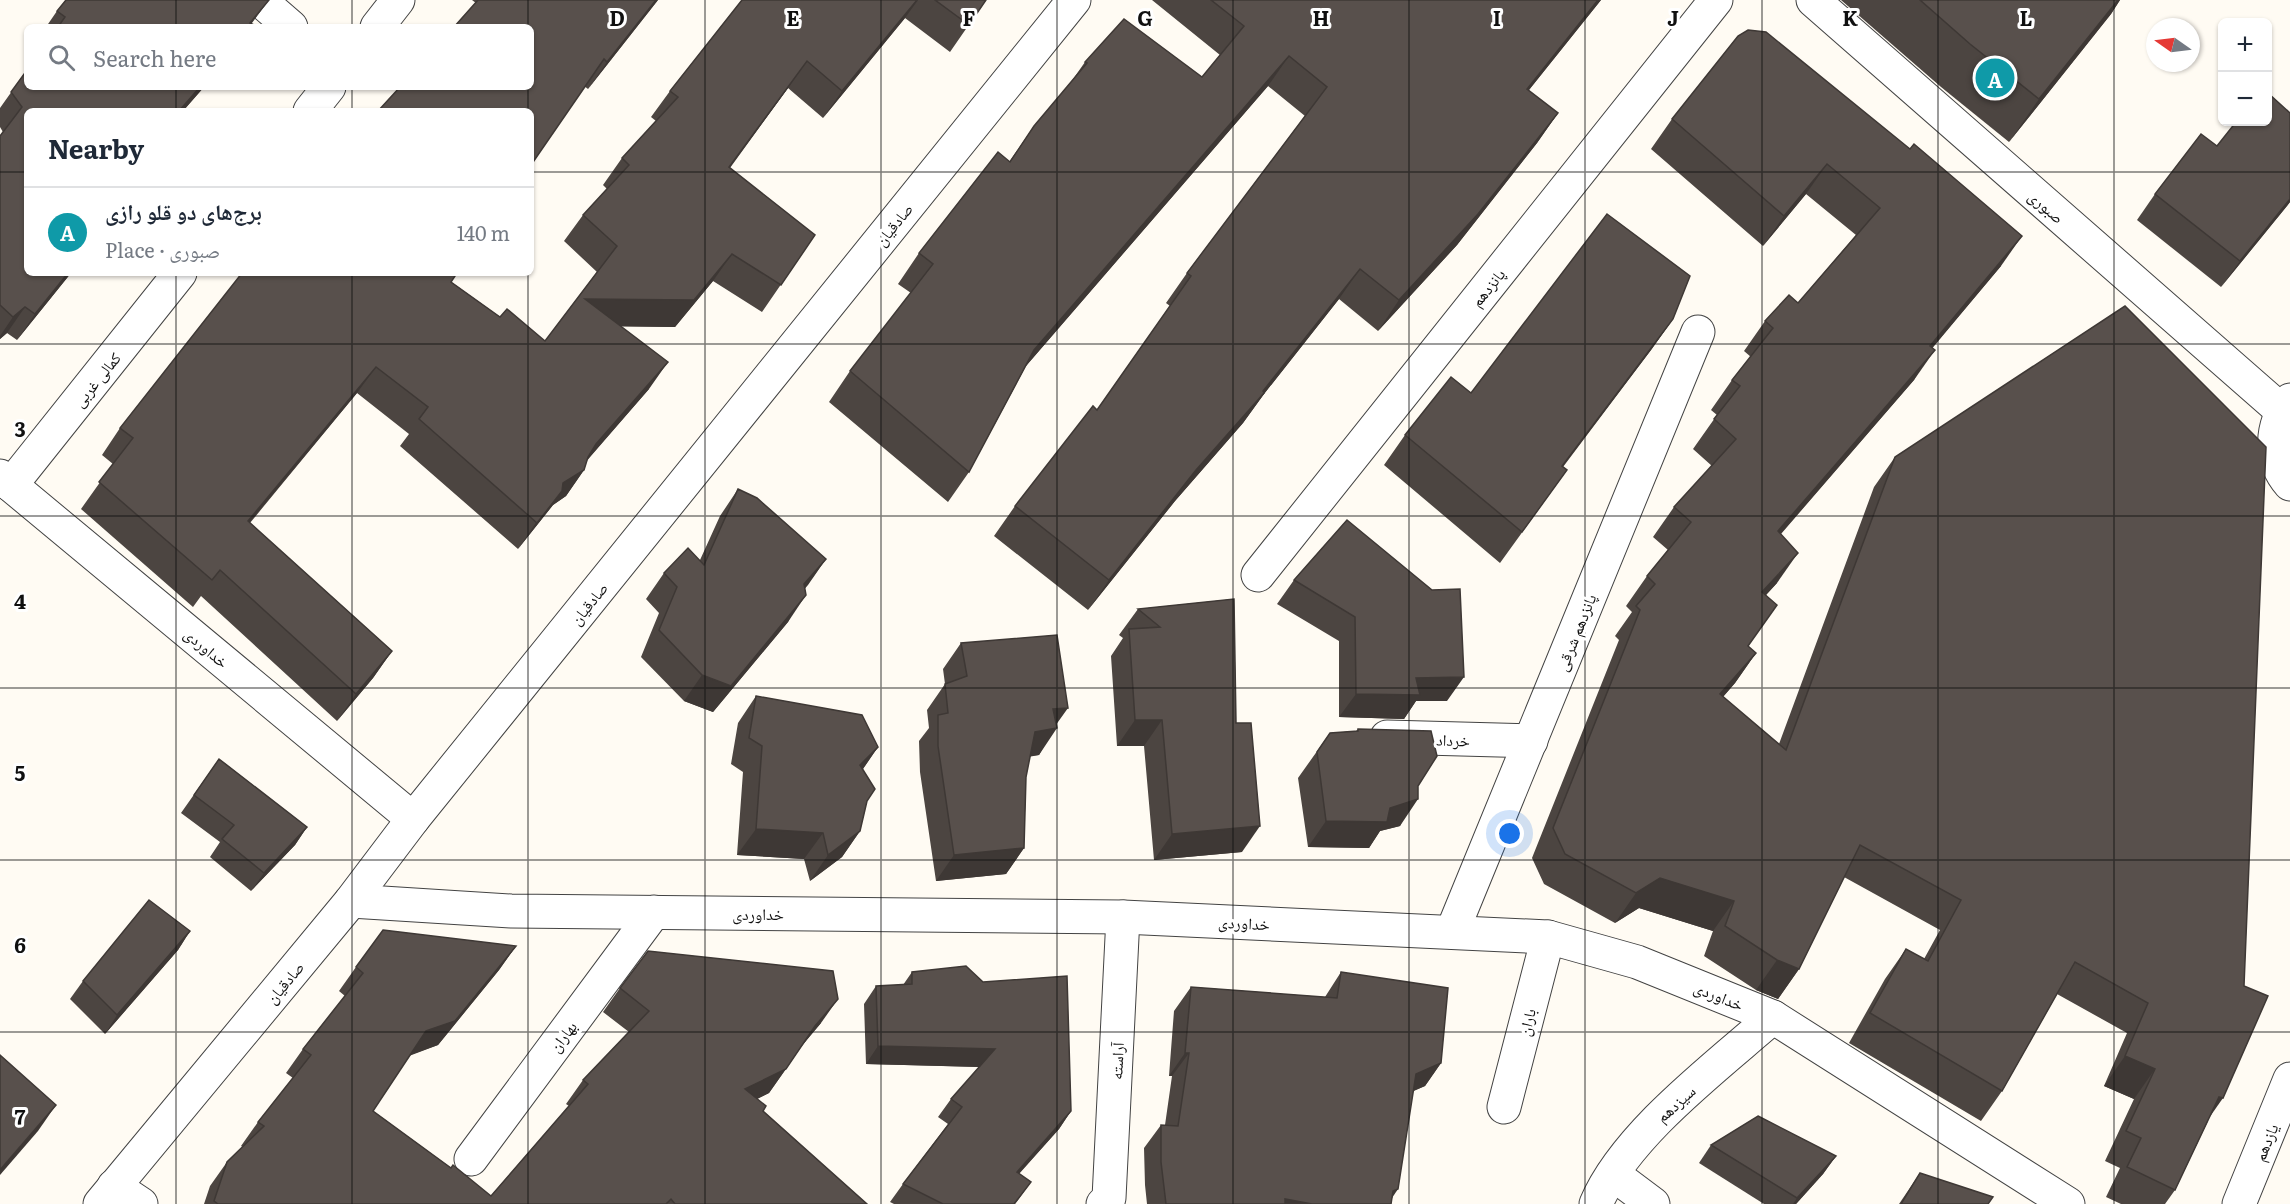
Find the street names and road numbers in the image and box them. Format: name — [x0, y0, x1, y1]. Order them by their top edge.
street label: صبوری — [2024, 184, 2070, 228]
street label: صادقیان — [868, 197, 918, 251]
street label: پانزدهم — [1464, 262, 1510, 311]
street label: کمالی غربی — [66, 346, 126, 412]
street label: صادقیان — [563, 576, 613, 630]
street label: پانزدهم شرقی — [1549, 589, 1601, 674]
street label: خداوردی — [179, 621, 235, 673]
street label: خرداد — [1436, 726, 1470, 752]
street label: خداوردی — [732, 901, 784, 925]
street label: خداوردی — [1218, 909, 1270, 935]
street label: صادقیان — [259, 955, 309, 1009]
street label: خداوردی — [1691, 974, 1747, 1016]
street label: باران — [1511, 1006, 1541, 1038]
street label: بهاران — [542, 1015, 582, 1057]
street label: آراسته — [1103, 1041, 1129, 1080]
street label: سیزدهم — [1650, 1079, 1700, 1127]
street label: یازدهم — [2247, 1119, 2283, 1165]

